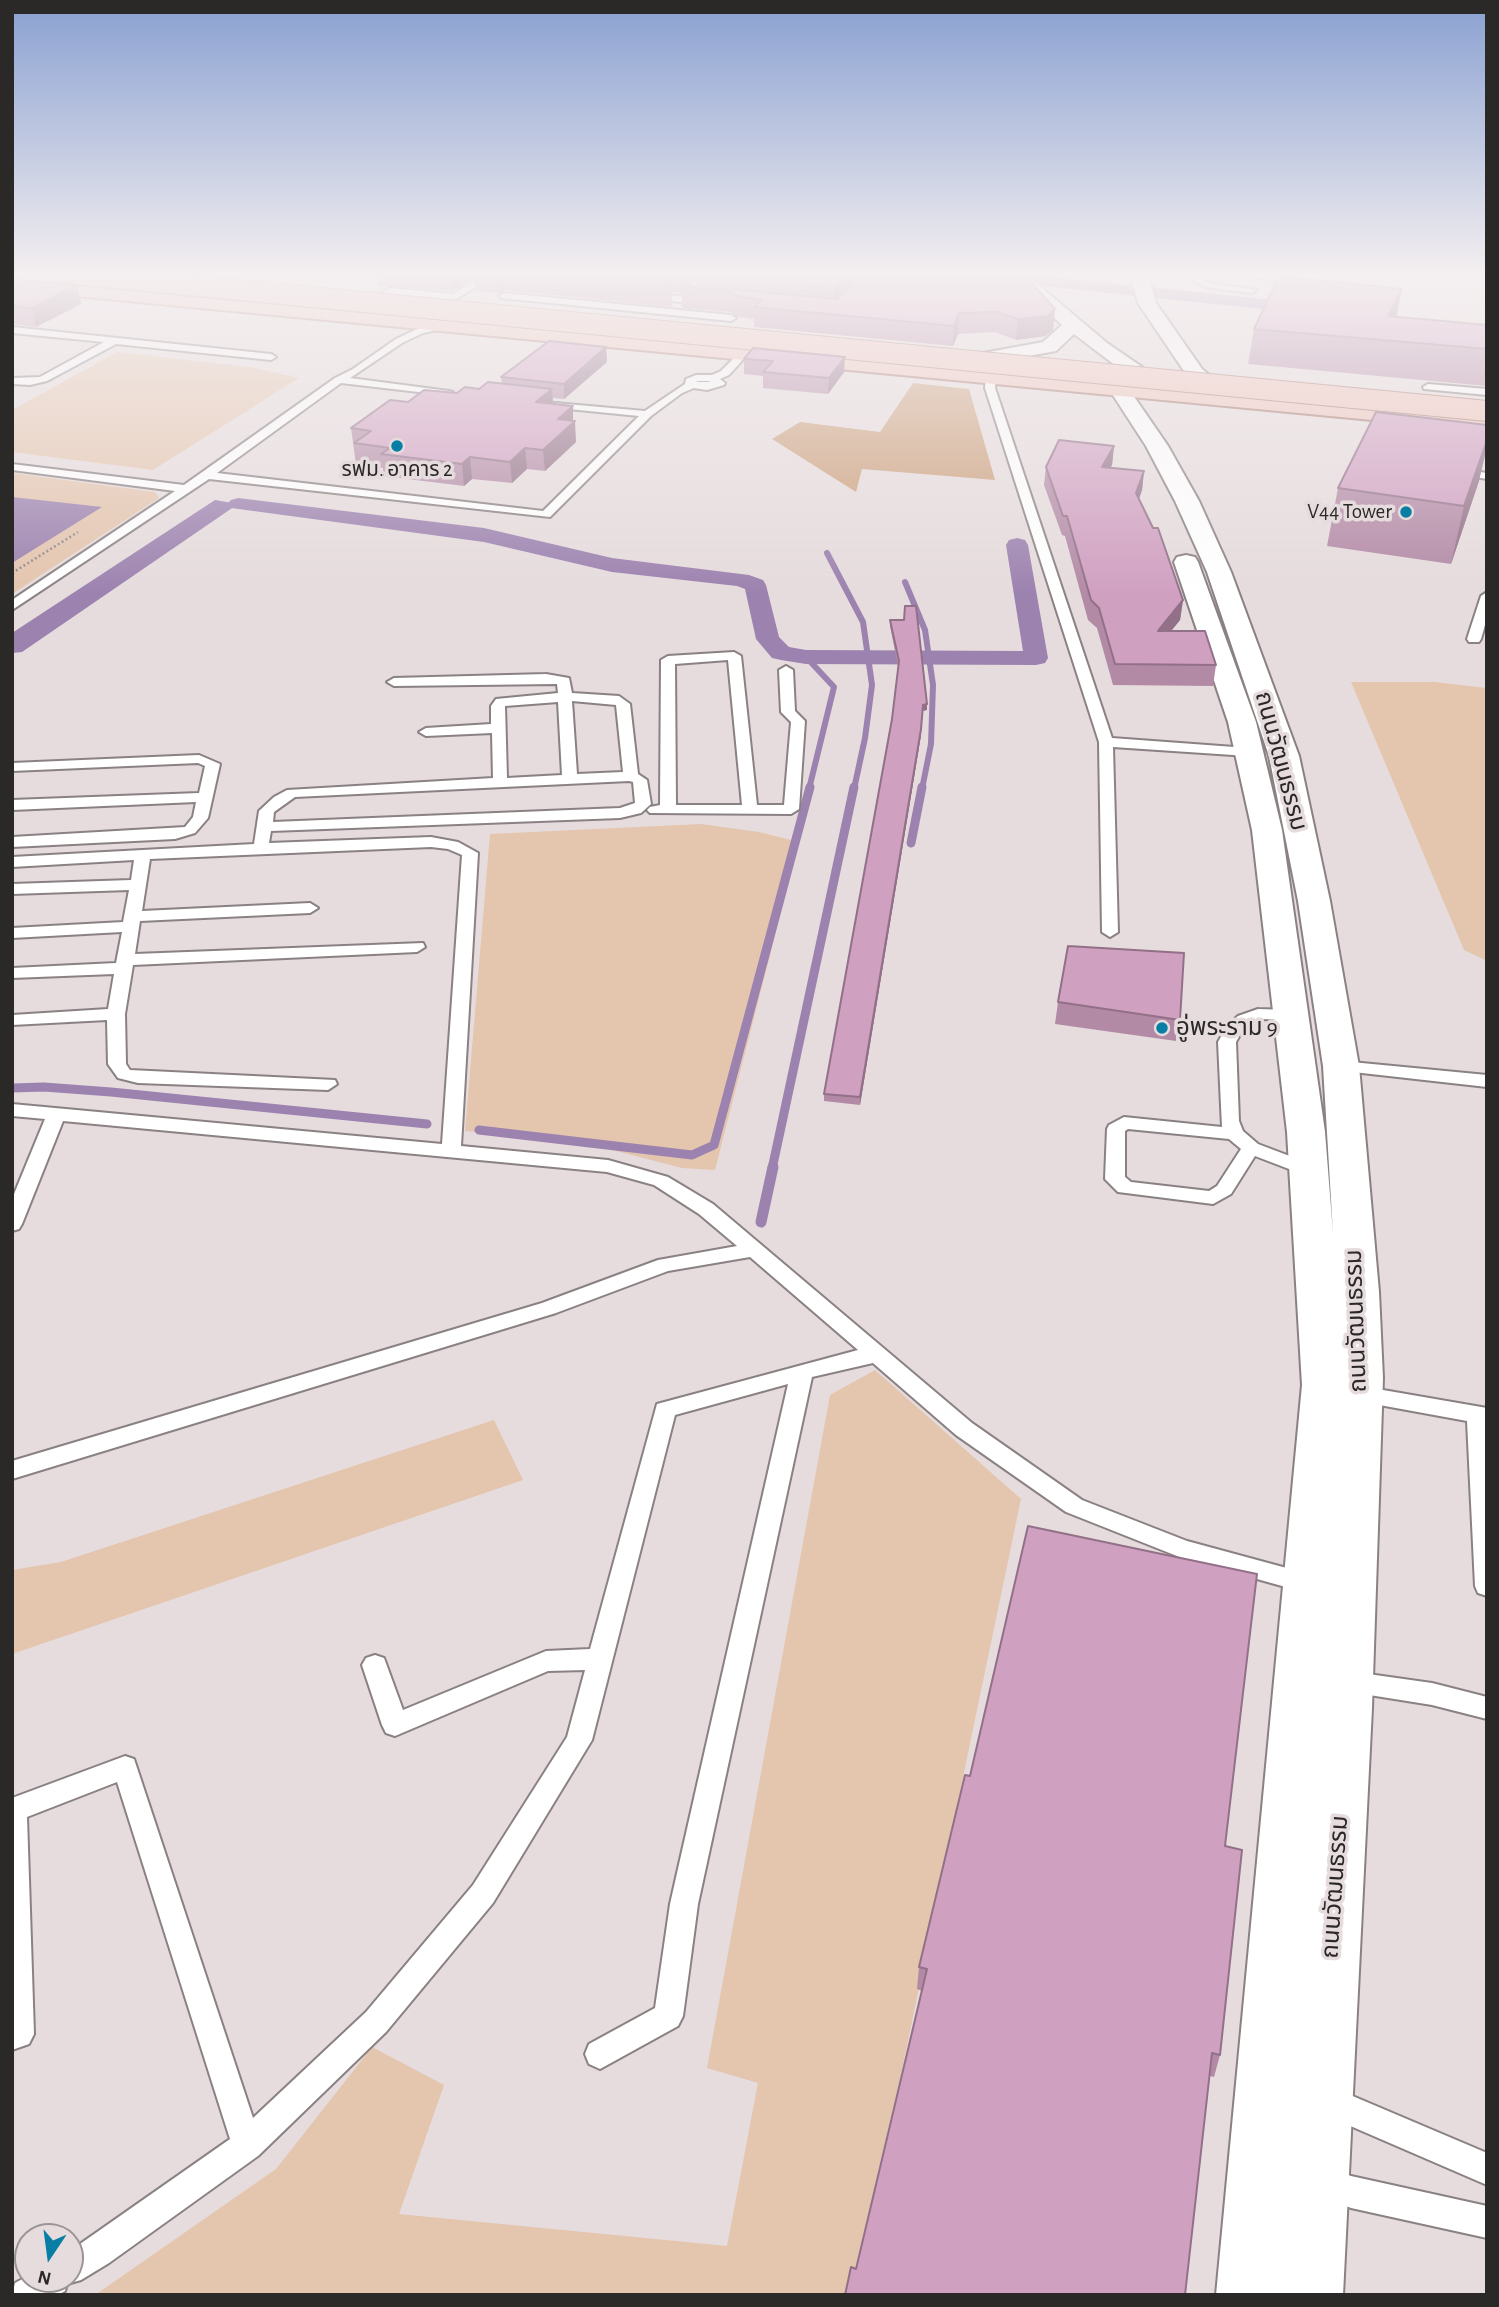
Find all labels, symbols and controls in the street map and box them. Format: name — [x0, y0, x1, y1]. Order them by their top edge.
marker: รฟม. อาคาร 2 — [389, 438, 405, 454]
place label: รฟม. อาคาร 2 — [341, 457, 453, 483]
place label: V44 Tower — [1307, 499, 1392, 525]
marker: V44 Tower — [1398, 504, 1414, 520]
street label: ถนนวัฒนธรรม — [1249, 688, 1313, 834]
place label: อู่พระราม 9 — [1176, 1014, 1278, 1042]
marker: อู่พระราม 9 — [1154, 1020, 1170, 1036]
street label: ถนนวัฒนธรรม — [1339, 1249, 1373, 1393]
street label: ถนนวัฒนธรรม — [1316, 1815, 1354, 1959]
north arrow — [14, 2223, 84, 2293]
text: N — [36, 2266, 53, 2288]

